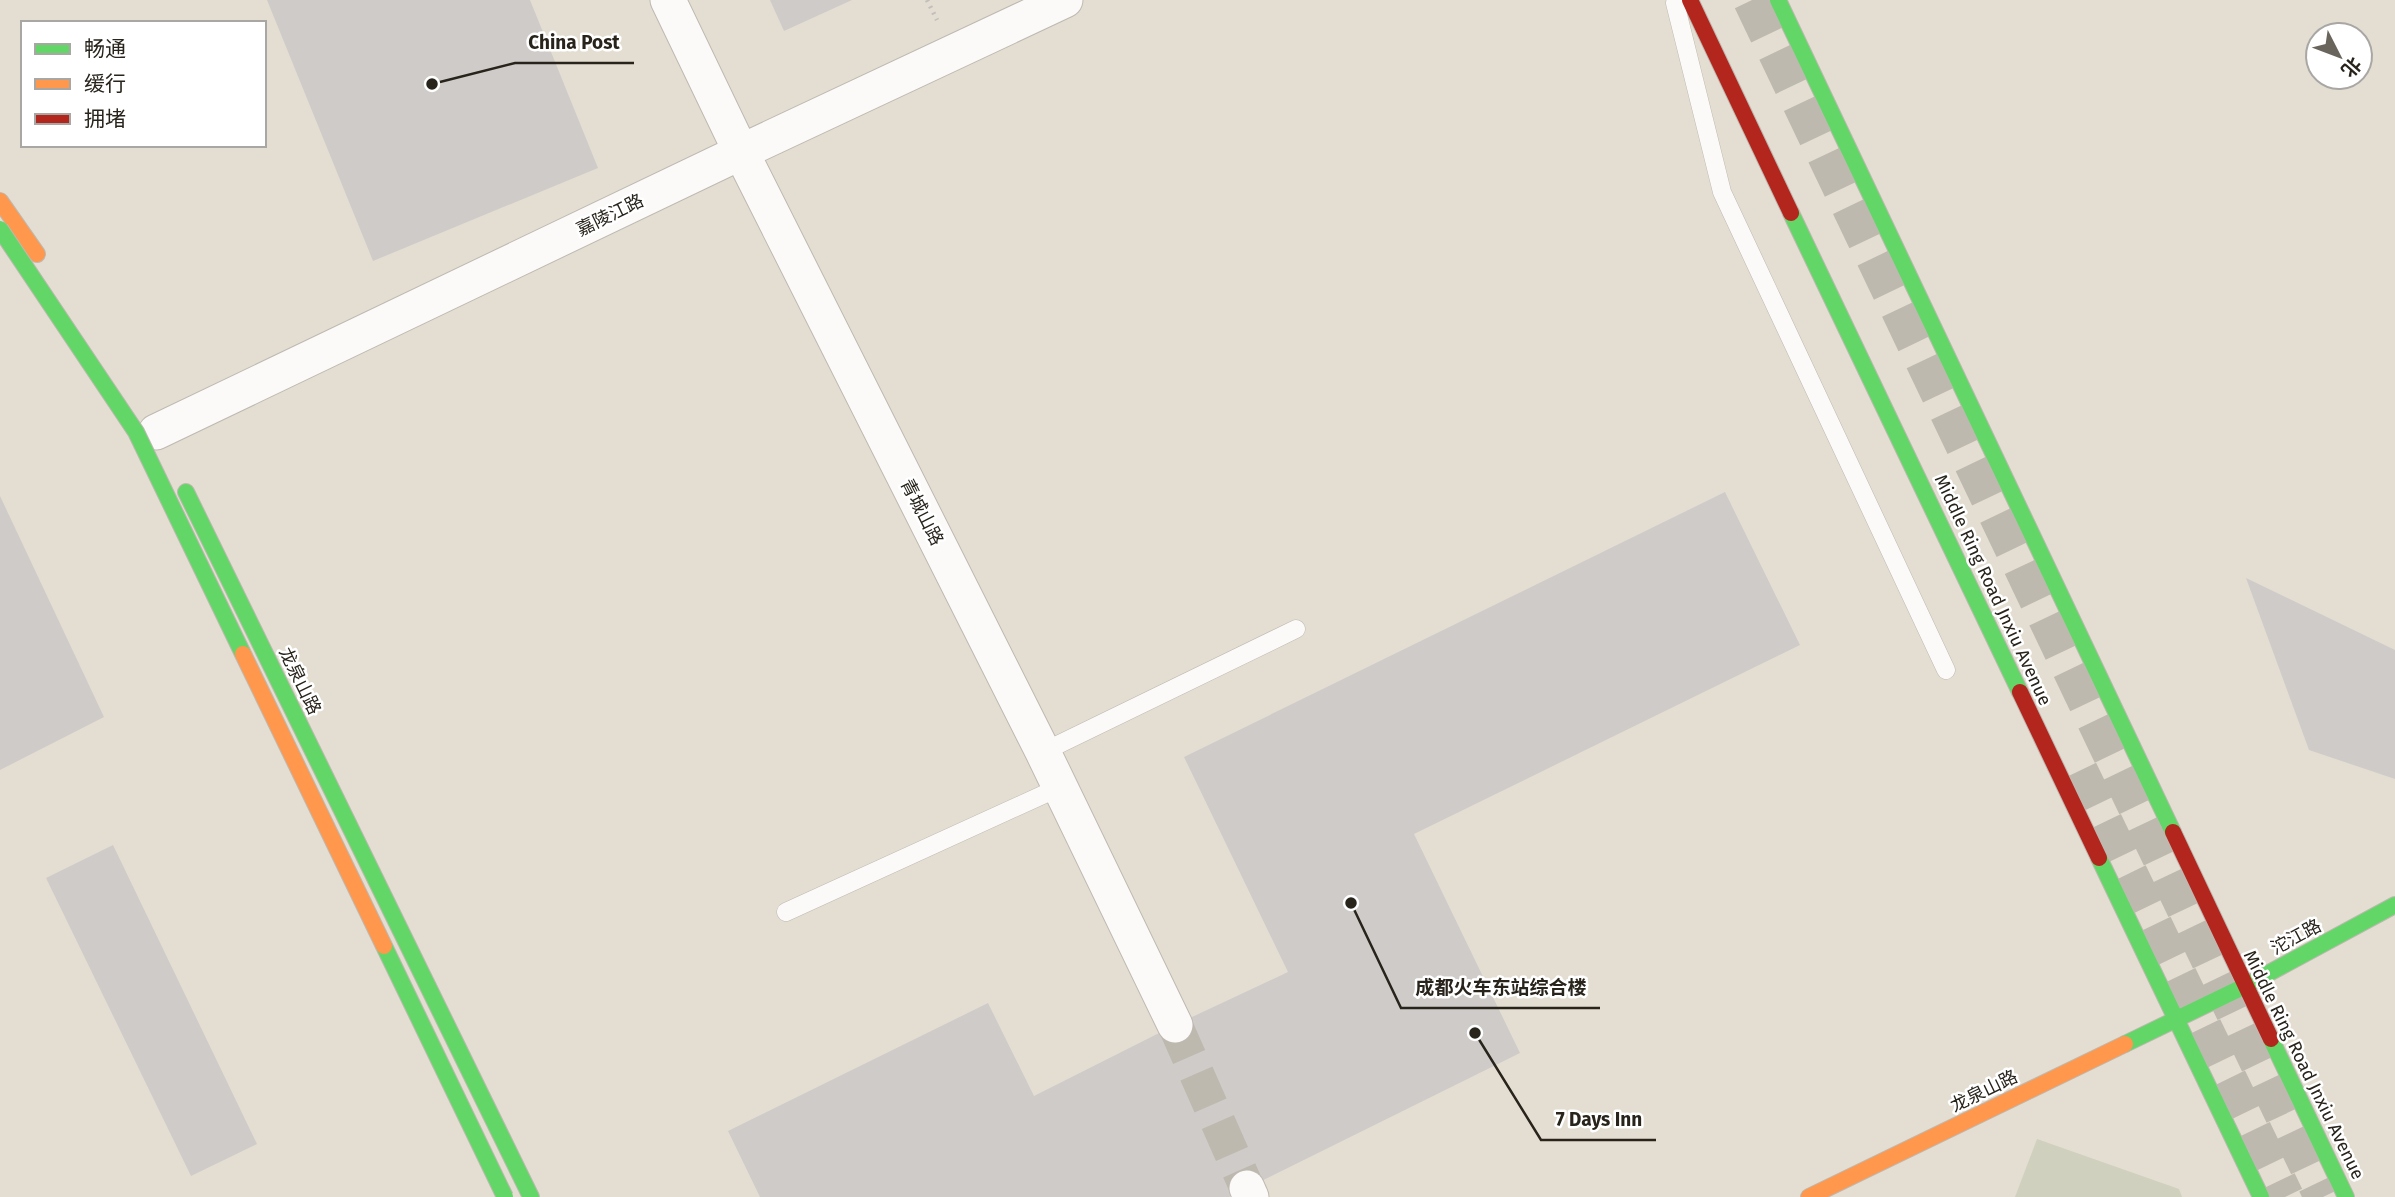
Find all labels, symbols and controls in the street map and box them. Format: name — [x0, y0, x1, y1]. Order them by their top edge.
legend — [21, 21, 266, 147]
north arrow — [2304, 21, 2374, 91]
callout: China Post — [515, 23, 634, 63]
text: China Post — [528, 31, 620, 54]
text: 畅通 — [84, 36, 126, 62]
text: 北 — [2336, 52, 2366, 82]
text: 缓行 — [84, 71, 126, 97]
text: 拥堵 — [84, 106, 126, 132]
street label: 嘉陵江路 — [573, 189, 647, 241]
street label: Middle Ring Road Jnxiu Avenue — [1930, 471, 2056, 709]
street label: 青城山路 — [896, 475, 948, 549]
street label: 龙泉山路 — [274, 644, 326, 718]
street label: 沱江路 — [2267, 915, 2325, 959]
street label: Middle Ring Road Jnxiu Avenue — [2239, 947, 2369, 1183]
callout: 成都火车东站综合楼 — [1401, 968, 1600, 1008]
text: 成都火车东站综合楼 — [1415, 976, 1587, 999]
street label: 龙泉山路 — [1947, 1065, 2021, 1117]
callout: 7 Days Inn — [1541, 1100, 1656, 1140]
text: 7 Days Inn — [1556, 1108, 1642, 1131]

